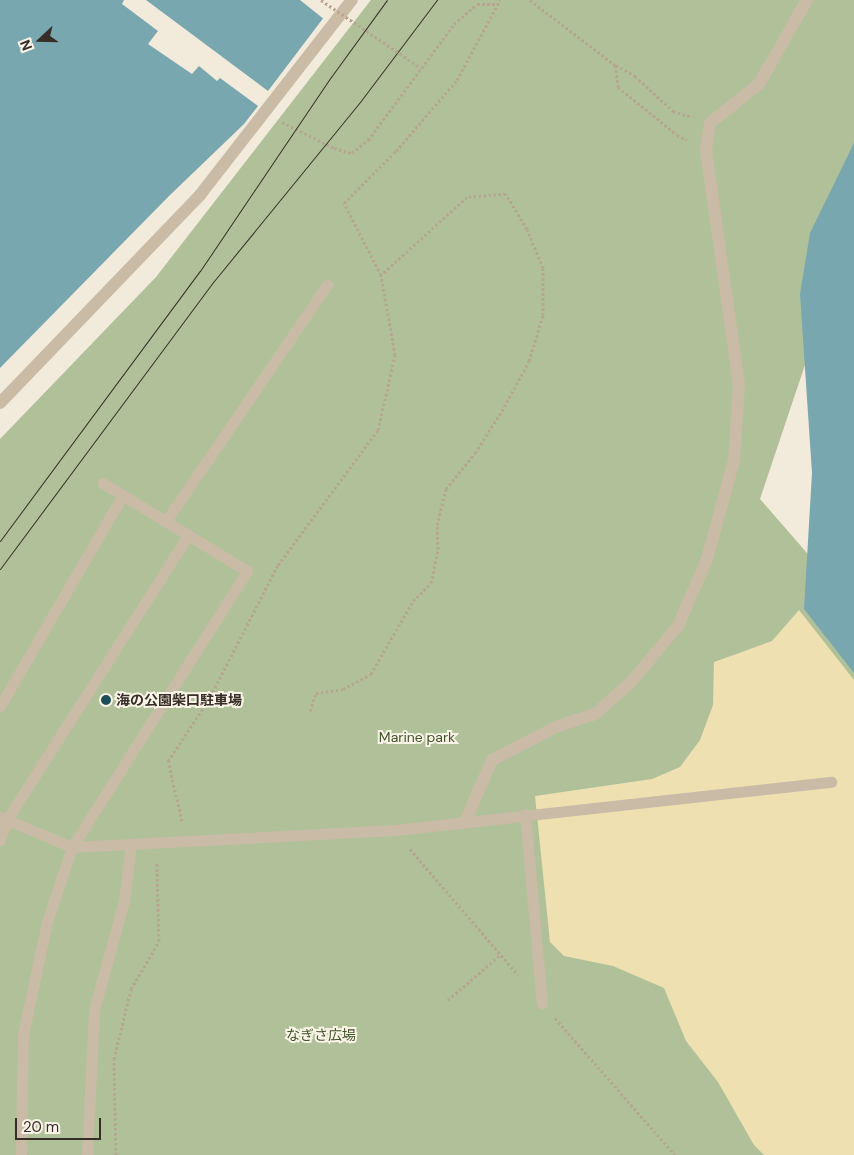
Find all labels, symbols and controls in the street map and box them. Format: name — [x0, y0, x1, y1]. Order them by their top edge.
north arrow — [15, 15, 65, 65]
text: N — [16, 37, 36, 53]
place label: 海の公園柴口駐車場 — [116, 692, 242, 708]
marker: 海の公園柴口駐車場 — [100, 694, 112, 706]
park label: Marine park — [379, 729, 455, 745]
park label: なぎさ広場 — [286, 1027, 356, 1043]
scale bar — [18, 1108, 104, 1140]
text: 20 m — [23, 1117, 59, 1137]

